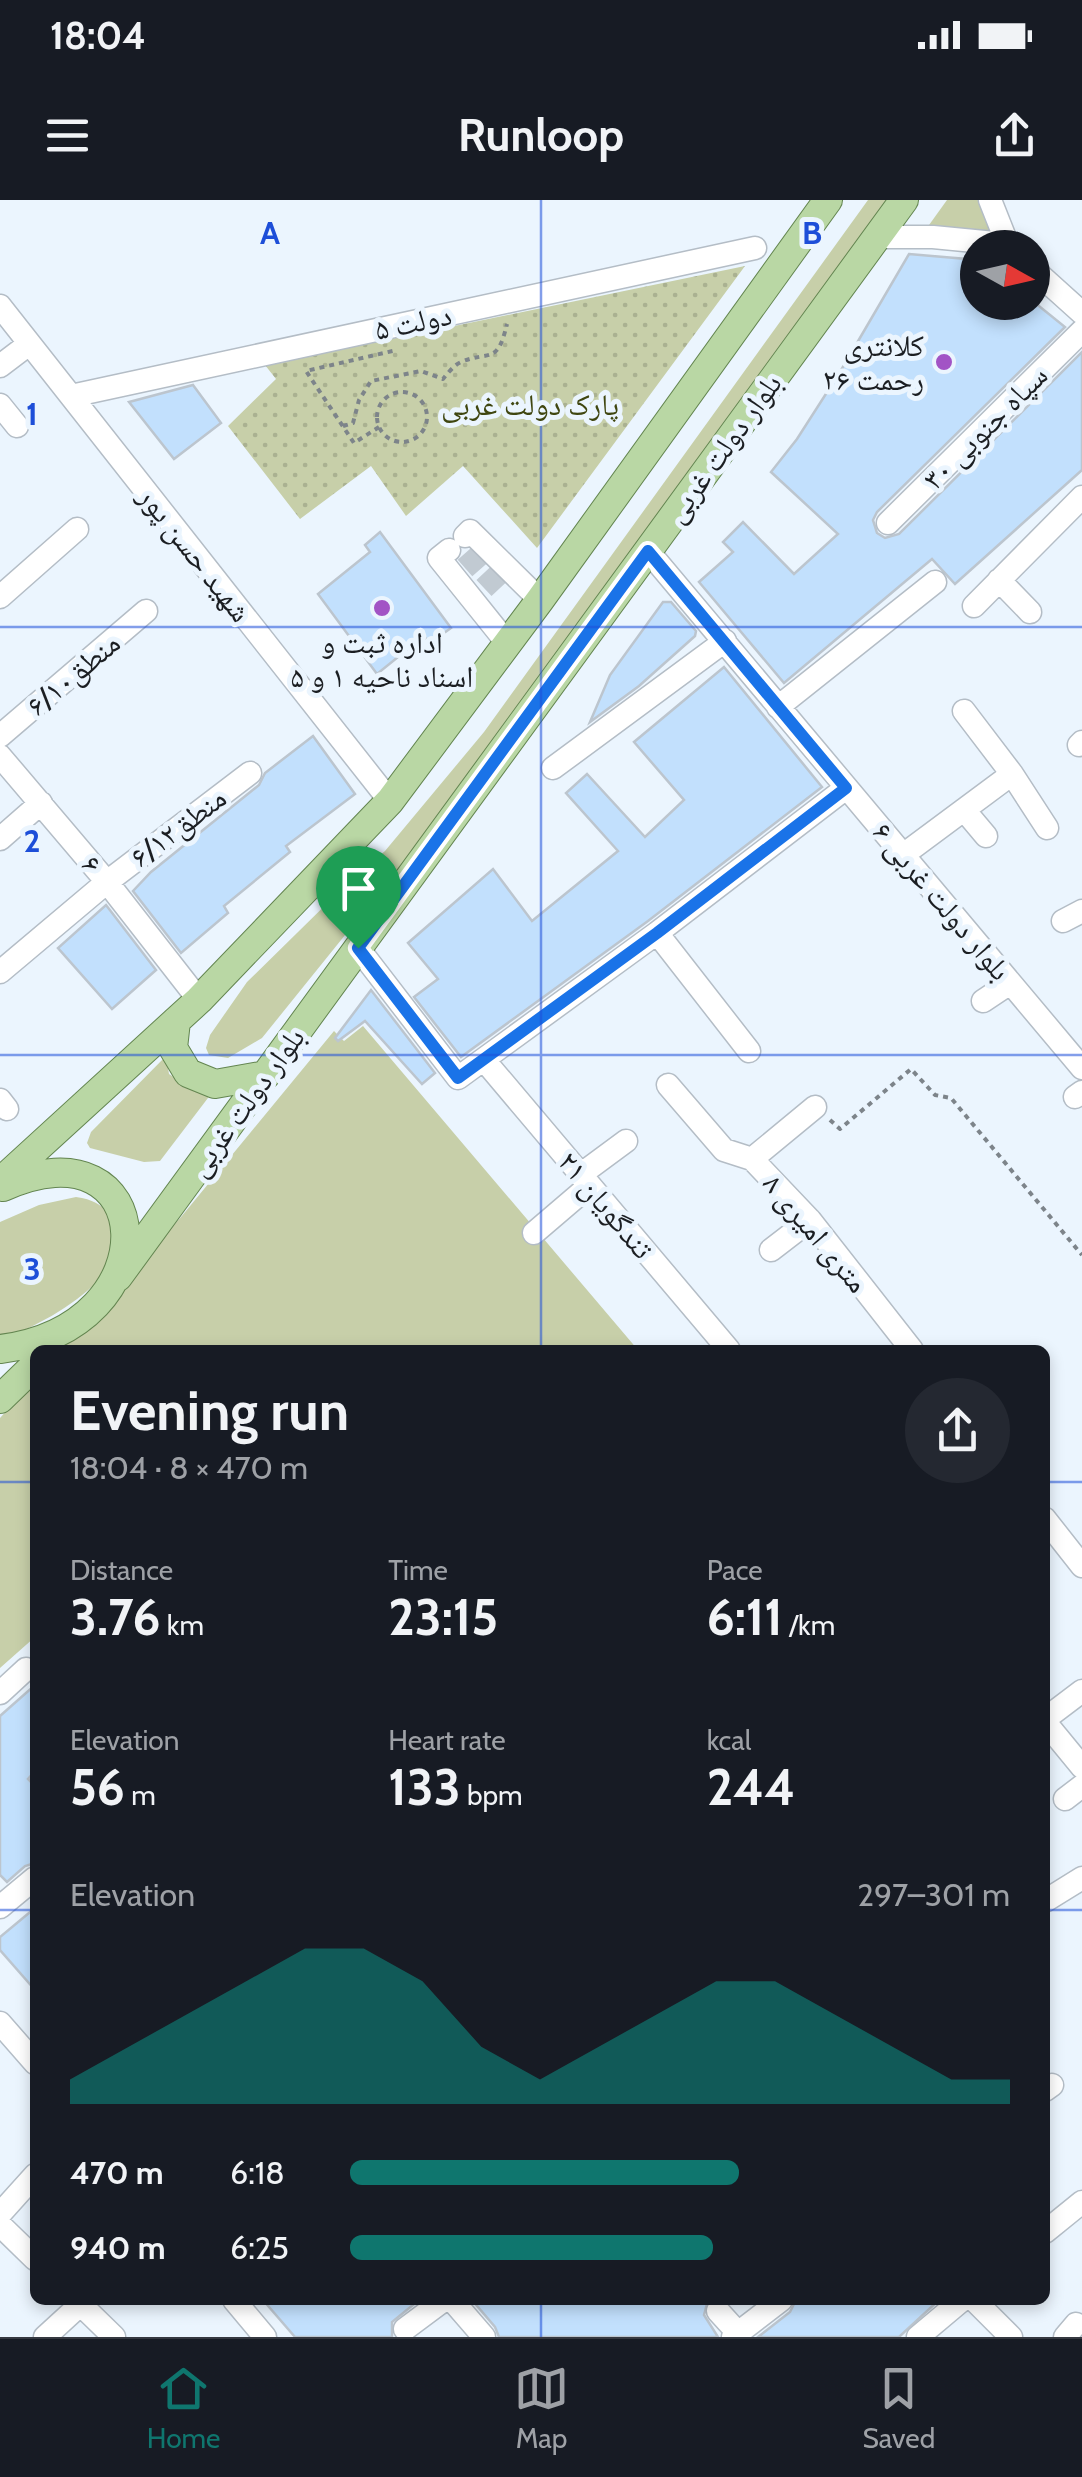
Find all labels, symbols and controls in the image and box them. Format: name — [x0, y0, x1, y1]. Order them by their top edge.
text: 18:04 — [50, 12, 146, 59]
icon: menu — [40, 108, 95, 163]
text: Runloop — [458, 108, 624, 162]
icon: share — [987, 108, 1042, 163]
text: A — [260, 213, 280, 252]
text: B — [802, 213, 822, 252]
north arrow — [960, 230, 1050, 320]
map controls — [960, 230, 1050, 320]
street label: ۵ دولت — [371, 296, 455, 348]
place label: کلانتری ۲۶ رحمت — [823, 327, 924, 398]
marker: کلانتری ۲۶ رحمت — [933, 351, 955, 373]
street label: ۳۰ سپاه جنوبی — [915, 357, 1055, 497]
street label: بلوار دولت غربی — [657, 366, 789, 530]
park label: پارک دولت غربی — [441, 386, 619, 423]
text: 1 — [26, 394, 38, 433]
street label: شهید حسن پور — [130, 478, 259, 629]
marker: اداره ثبت و اسناد ناحیه ۱ و ۵ — [371, 597, 393, 619]
street label: منطق۶/۱۰ — [19, 624, 127, 724]
place label: اداره ثبت و اسناد ناحیه ۱ و ۵ — [291, 624, 473, 695]
street label: منطق۶/۱۲ — [123, 779, 233, 875]
street label: بلوار دولت غربی ۶ — [865, 814, 1019, 988]
text: 2 — [24, 821, 40, 860]
pin — [316, 846, 401, 949]
street label: ۶ — [73, 847, 111, 881]
icon: arrive — [331, 861, 386, 916]
street label: بلوار دولت غربی — [180, 1020, 312, 1184]
street label: ۲۱ تندگویان — [550, 1144, 662, 1266]
street label: ۸ متری امیری — [755, 1166, 877, 1300]
text: 3 — [23, 1249, 41, 1288]
text: Evening run — [70, 1377, 349, 1444]
button: share — [905, 1378, 1010, 1483]
text: 18:04 · 8 × 470 m — [70, 1448, 308, 1487]
text: Distance — [70, 1553, 173, 1587]
text: Time — [388, 1553, 448, 1587]
text: Pace — [707, 1553, 763, 1587]
text: 3.76 — [70, 1587, 161, 1648]
text: 23:15 — [388, 1587, 498, 1648]
text: 6:11 — [707, 1587, 783, 1648]
text: km — [161, 1608, 204, 1642]
text: /km — [783, 1608, 835, 1642]
text: Elevation — [70, 1723, 179, 1757]
text: Heart rate — [388, 1723, 506, 1757]
text: kcal — [707, 1723, 751, 1757]
text: 56 — [70, 1757, 125, 1818]
text: 133 — [388, 1757, 461, 1818]
text: 244 — [707, 1757, 795, 1818]
text: m — [125, 1778, 156, 1812]
text: bpm — [461, 1778, 523, 1812]
text: Elevation — [70, 1875, 195, 1914]
text: 297–301 m — [857, 1875, 1010, 1914]
text: 470 m — [70, 2153, 164, 2192]
text: 6:18 — [230, 2153, 285, 2192]
text: 940 m — [70, 2228, 165, 2267]
text: 6:25 — [230, 2228, 289, 2267]
tab: Home — [147, 2361, 220, 2455]
tab: Map — [514, 2361, 569, 2455]
tab: Saved — [863, 2361, 935, 2455]

